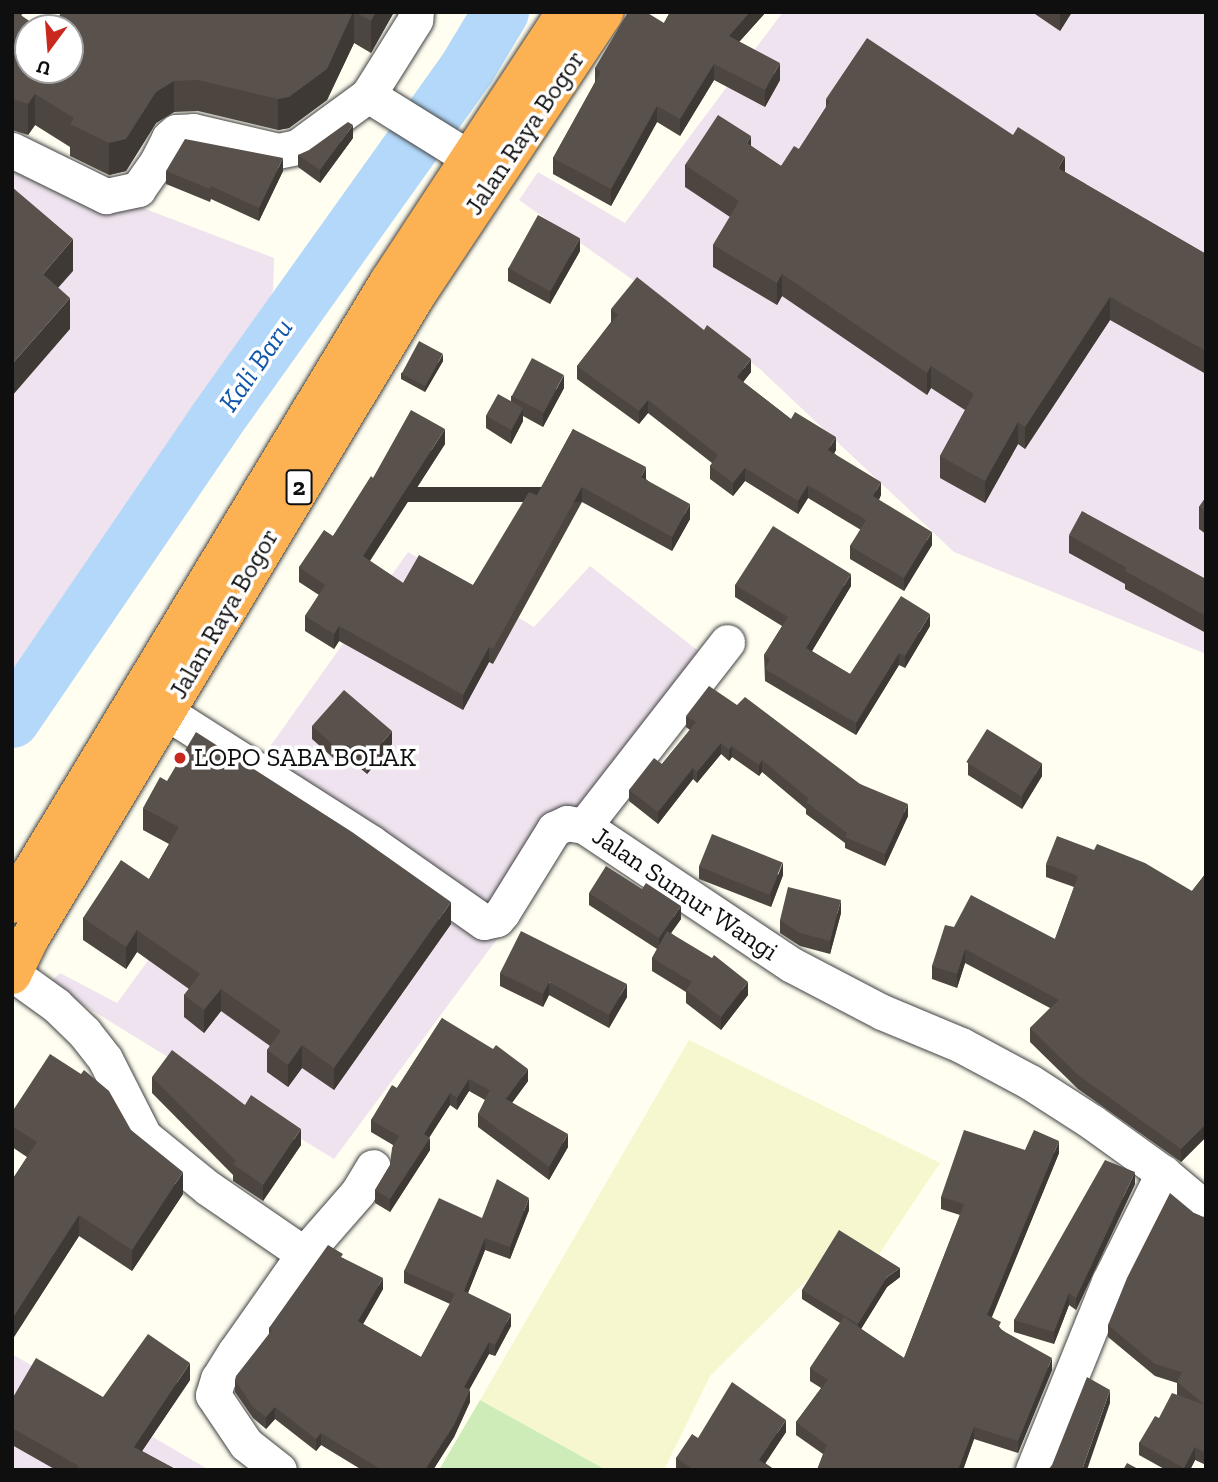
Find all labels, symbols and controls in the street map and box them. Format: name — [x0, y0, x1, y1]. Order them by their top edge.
north arrow — [14, 14, 84, 84]
street label: Jalan Raya Bogor — [459, 45, 591, 221]
text: U — [34, 55, 53, 81]
water label: Kali Baru — [212, 312, 300, 418]
road number: 2 — [285, 466, 313, 508]
street label: Jalan Raya Bogor — [163, 523, 285, 705]
place label: LOPO SABA BOLAK — [194, 742, 417, 774]
marker: LOPO SABA BOLAK — [172, 750, 188, 766]
street label: Jalan Sumur Wangi — [586, 820, 784, 968]

